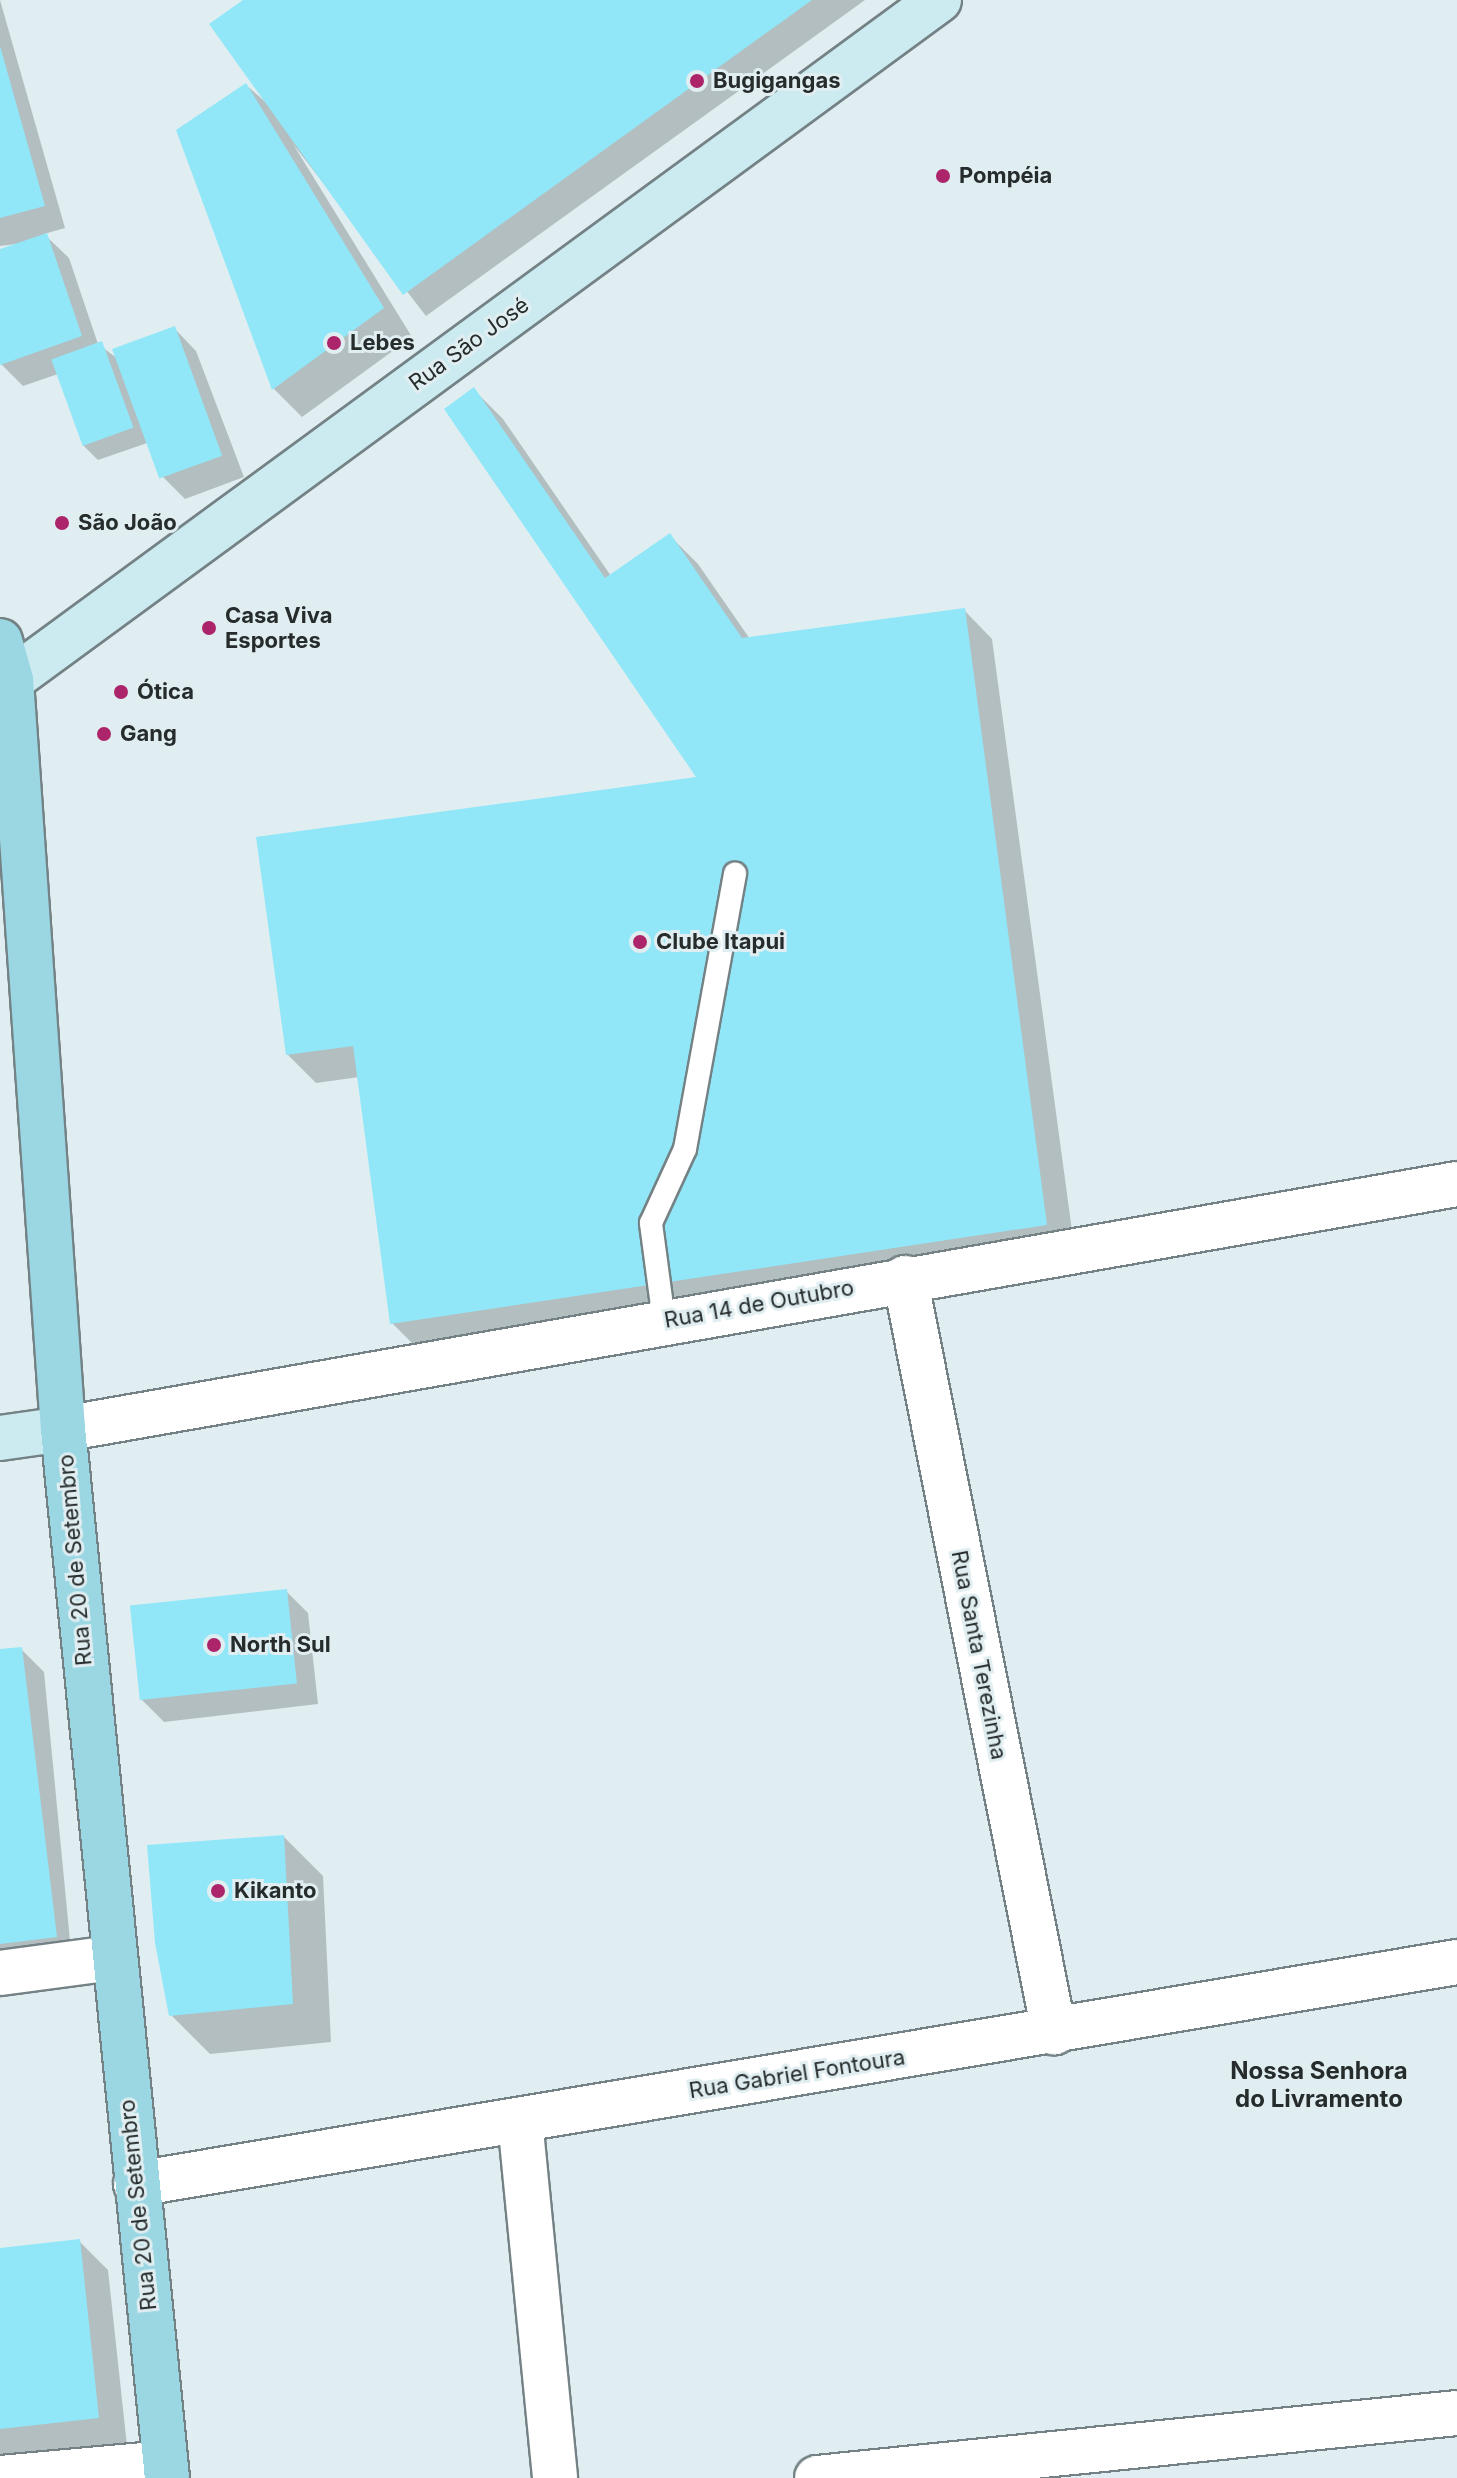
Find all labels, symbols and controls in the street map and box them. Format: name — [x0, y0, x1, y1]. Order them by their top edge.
place label: Bugigangas — [713, 68, 840, 94]
marker: Bugigangas — [688, 72, 706, 90]
place label: Pompéia — [959, 163, 1052, 189]
marker: Pompéia — [934, 167, 952, 185]
street label: Rua São José — [404, 292, 534, 396]
place label: Lebes — [350, 330, 415, 356]
marker: Lebes — [325, 334, 343, 352]
place label: São João — [78, 510, 177, 536]
marker: São João — [53, 514, 71, 532]
place label: Casa Viva Esportes — [225, 602, 332, 654]
marker: Casa Viva Esportes — [200, 619, 218, 637]
place label: Ótica — [137, 679, 194, 705]
marker: Ótica — [112, 683, 130, 701]
place label: Gang — [120, 721, 177, 747]
marker: Gang — [95, 725, 113, 743]
place label: Clube Itapui — [656, 929, 785, 955]
marker: Clube Itapui — [631, 933, 649, 951]
street label: Rua 14 de Outubro — [662, 1274, 856, 1334]
street label: Rua 20 de Setembro — [53, 1453, 97, 1667]
street label: Rua Santa Terezinha — [946, 1548, 1012, 1762]
place label: North Sul — [230, 1632, 331, 1658]
marker: North Sul — [205, 1636, 223, 1654]
place label: Kikanto — [234, 1878, 317, 1904]
marker: Kikanto — [209, 1882, 227, 1900]
street label: Rua Gabriel Fontoura — [687, 2044, 907, 2104]
district label: Nossa Senhora do Livramento — [1230, 2057, 1408, 2113]
street label: Rua 20 de Setembro — [114, 2098, 162, 2312]

